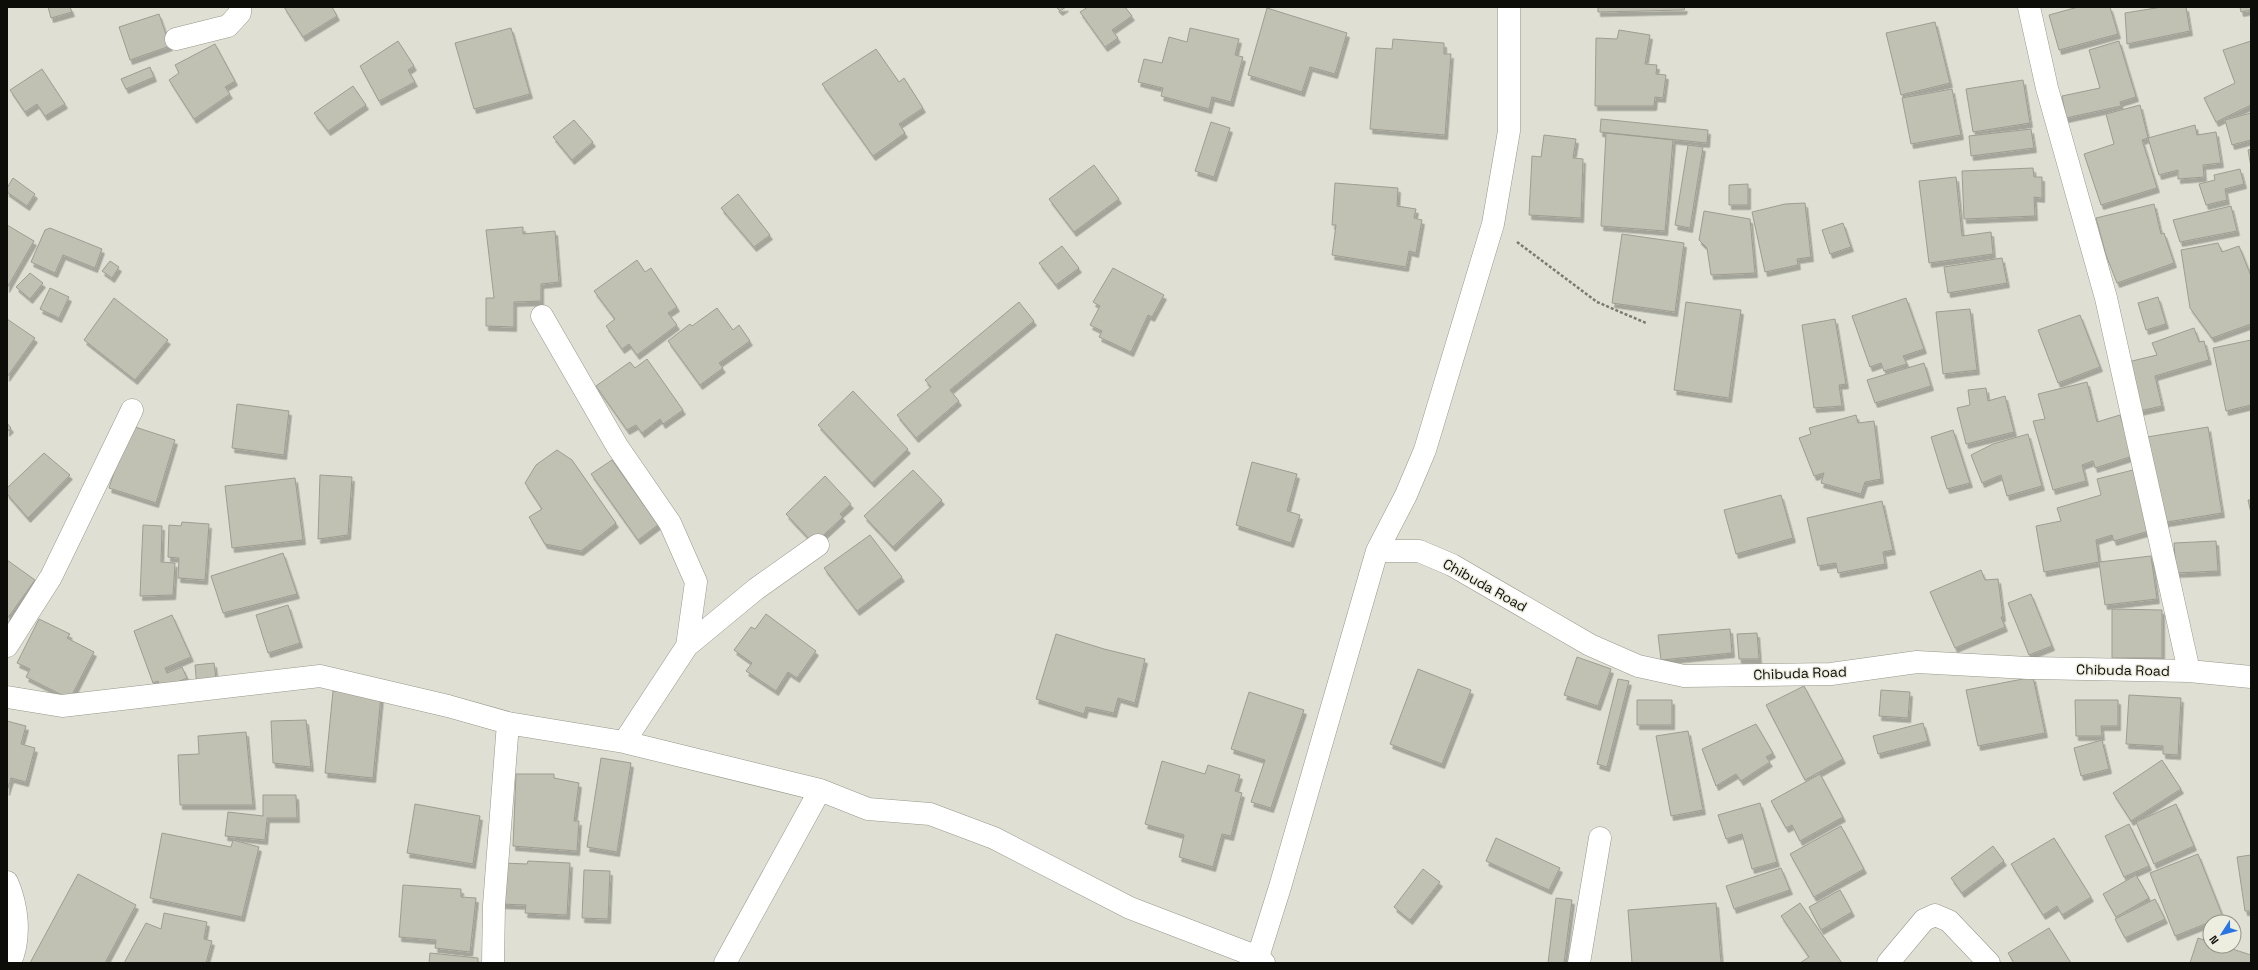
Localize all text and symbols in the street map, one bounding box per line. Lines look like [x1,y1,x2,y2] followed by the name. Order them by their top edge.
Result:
[1440,554,1530,616] street label: Chibuda Road
[2076,660,2170,680] street label: Chibuda Road
[1753,662,1847,684] street label: Chibuda Road
[2202,914,2242,954] north arrow
[2206,933,2222,947] text: N

